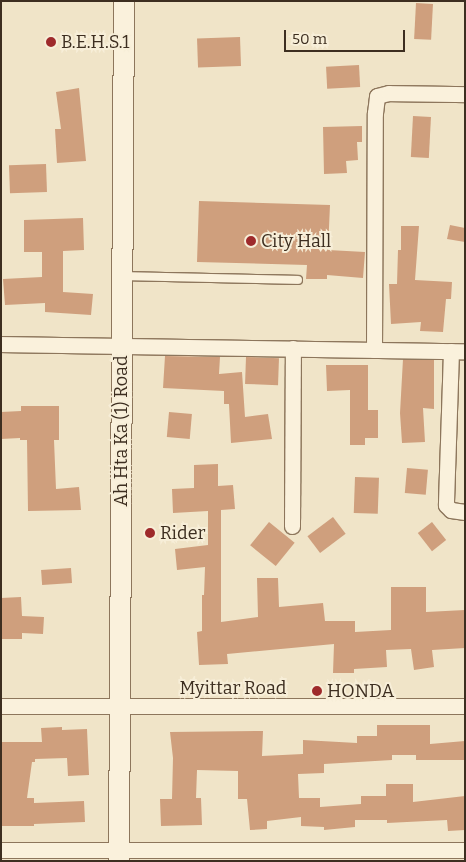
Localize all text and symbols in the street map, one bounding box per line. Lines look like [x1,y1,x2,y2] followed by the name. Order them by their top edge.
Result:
[286,20,407,52] scale bar
[292,30,327,48] text: 50 m
[61,31,129,53] place label: B.E.H.S.1
[45,36,57,48] marker: B.E.H.S.1
[261,230,331,252] place label: City Hall
[245,235,257,247] marker: City Hall
[110,355,132,507] street label: Ah Hta Ka (1) Road
[160,522,205,544] place label: Rider
[144,527,156,539] marker: Rider
[180,677,286,699] street label: Myittar Road
[327,680,394,702] place label: HONDA
[311,685,323,697] marker: HONDA

